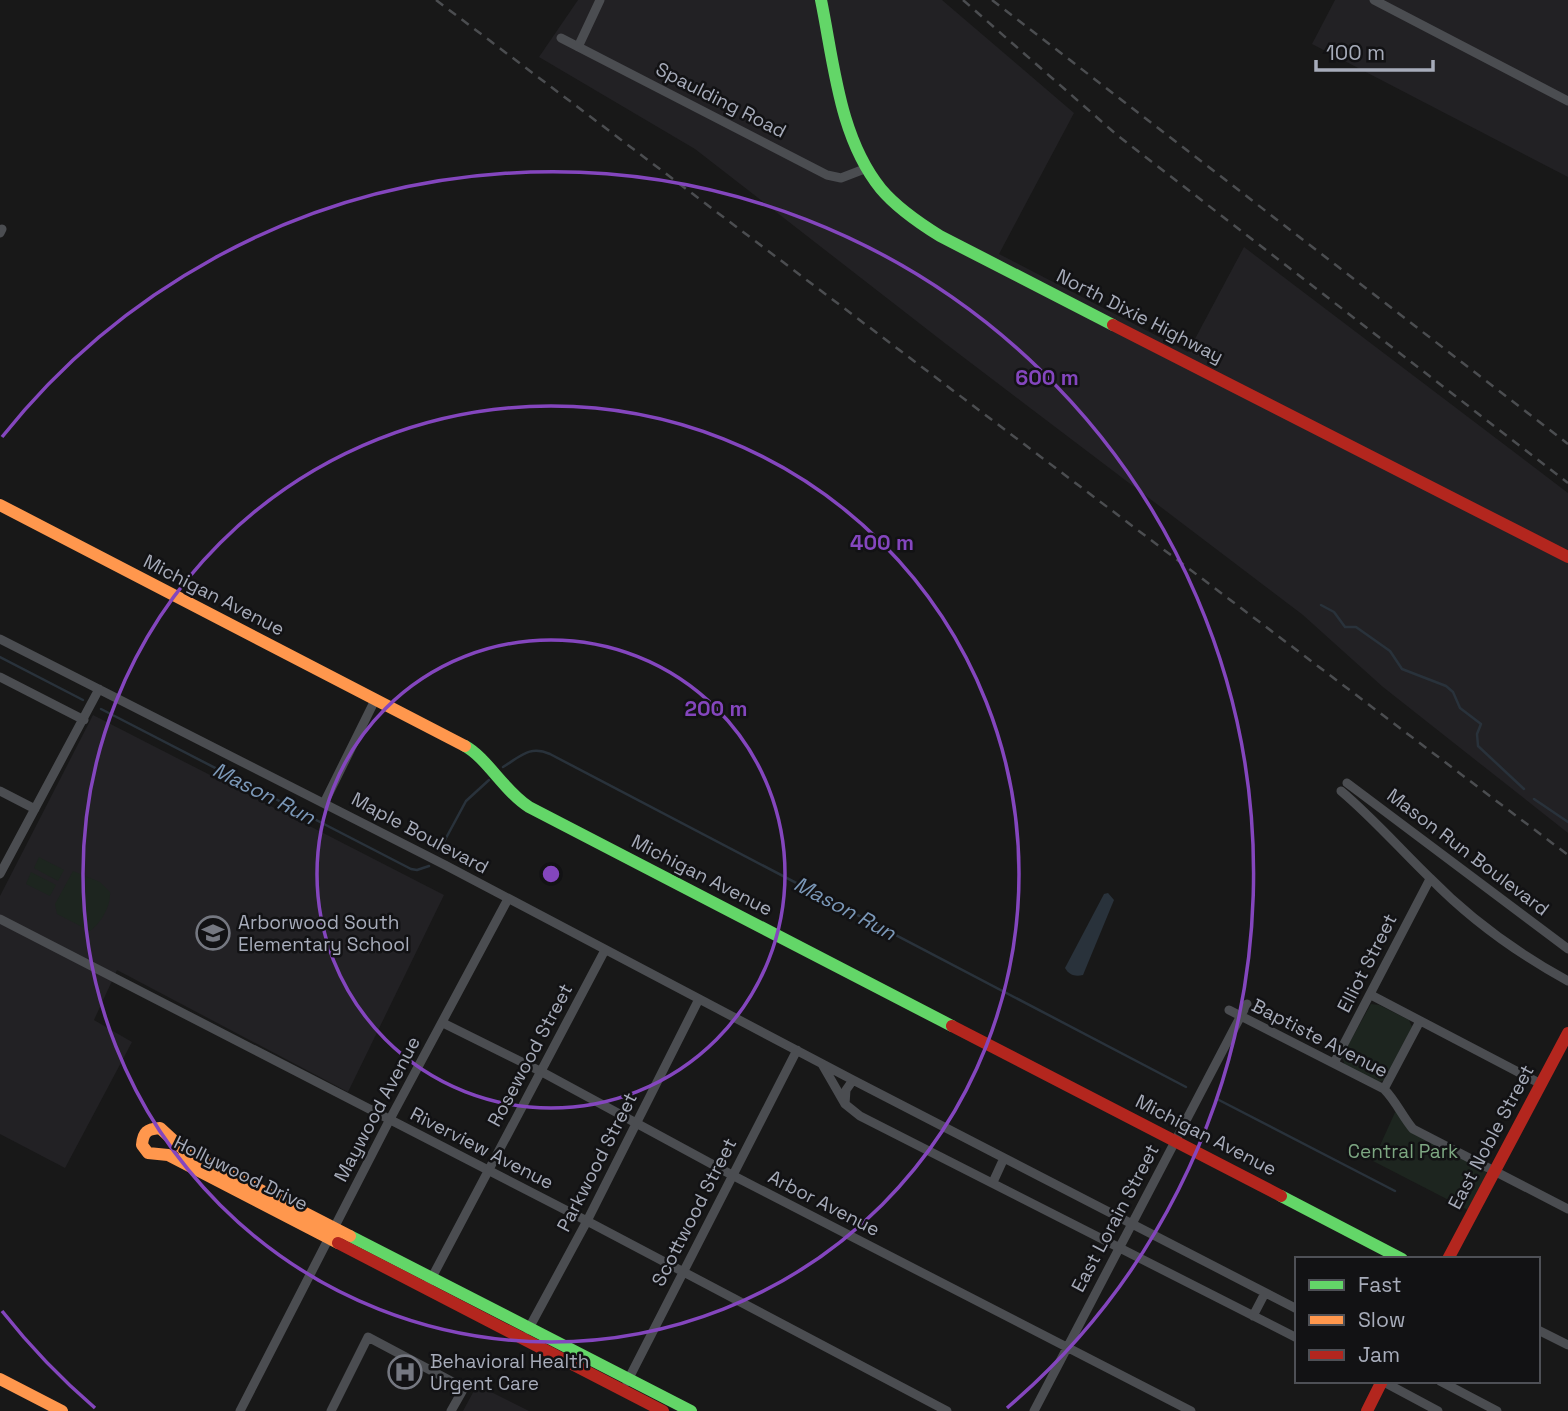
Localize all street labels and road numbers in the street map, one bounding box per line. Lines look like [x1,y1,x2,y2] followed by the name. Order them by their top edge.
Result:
[652,56,790,144] street label: Spaulding Road
[1052,263,1228,369] street label: North Dixie Highway
[139,549,289,641] street label: Michigan Avenue
[1382,783,1554,921] street label: Mason Run Boulevard
[347,786,493,880] street label: Maple Boulevard
[627,829,777,921] street label: Michigan Avenue
[1331,909,1403,1017] street label: Elliot Street
[482,979,578,1131] street label: Rosewood Street
[1248,993,1392,1083] street label: Baptiste Avenue
[328,1032,426,1186] street label: Maywood Avenue
[1442,1060,1540,1214] street label: East Noble Street
[551,1088,643,1236] street label: Parkwood Street
[1131,1089,1281,1181] street label: Michigan Avenue
[406,1101,558,1195] street label: Riverview Avenue
[170,1130,312,1216] street label: Hollywood Drive
[646,1134,742,1290] street label: Scottwood Street
[1065,1140,1165,1296] street label: East Lorain Street
[764,1164,884,1242] street label: Arbor Avenue

